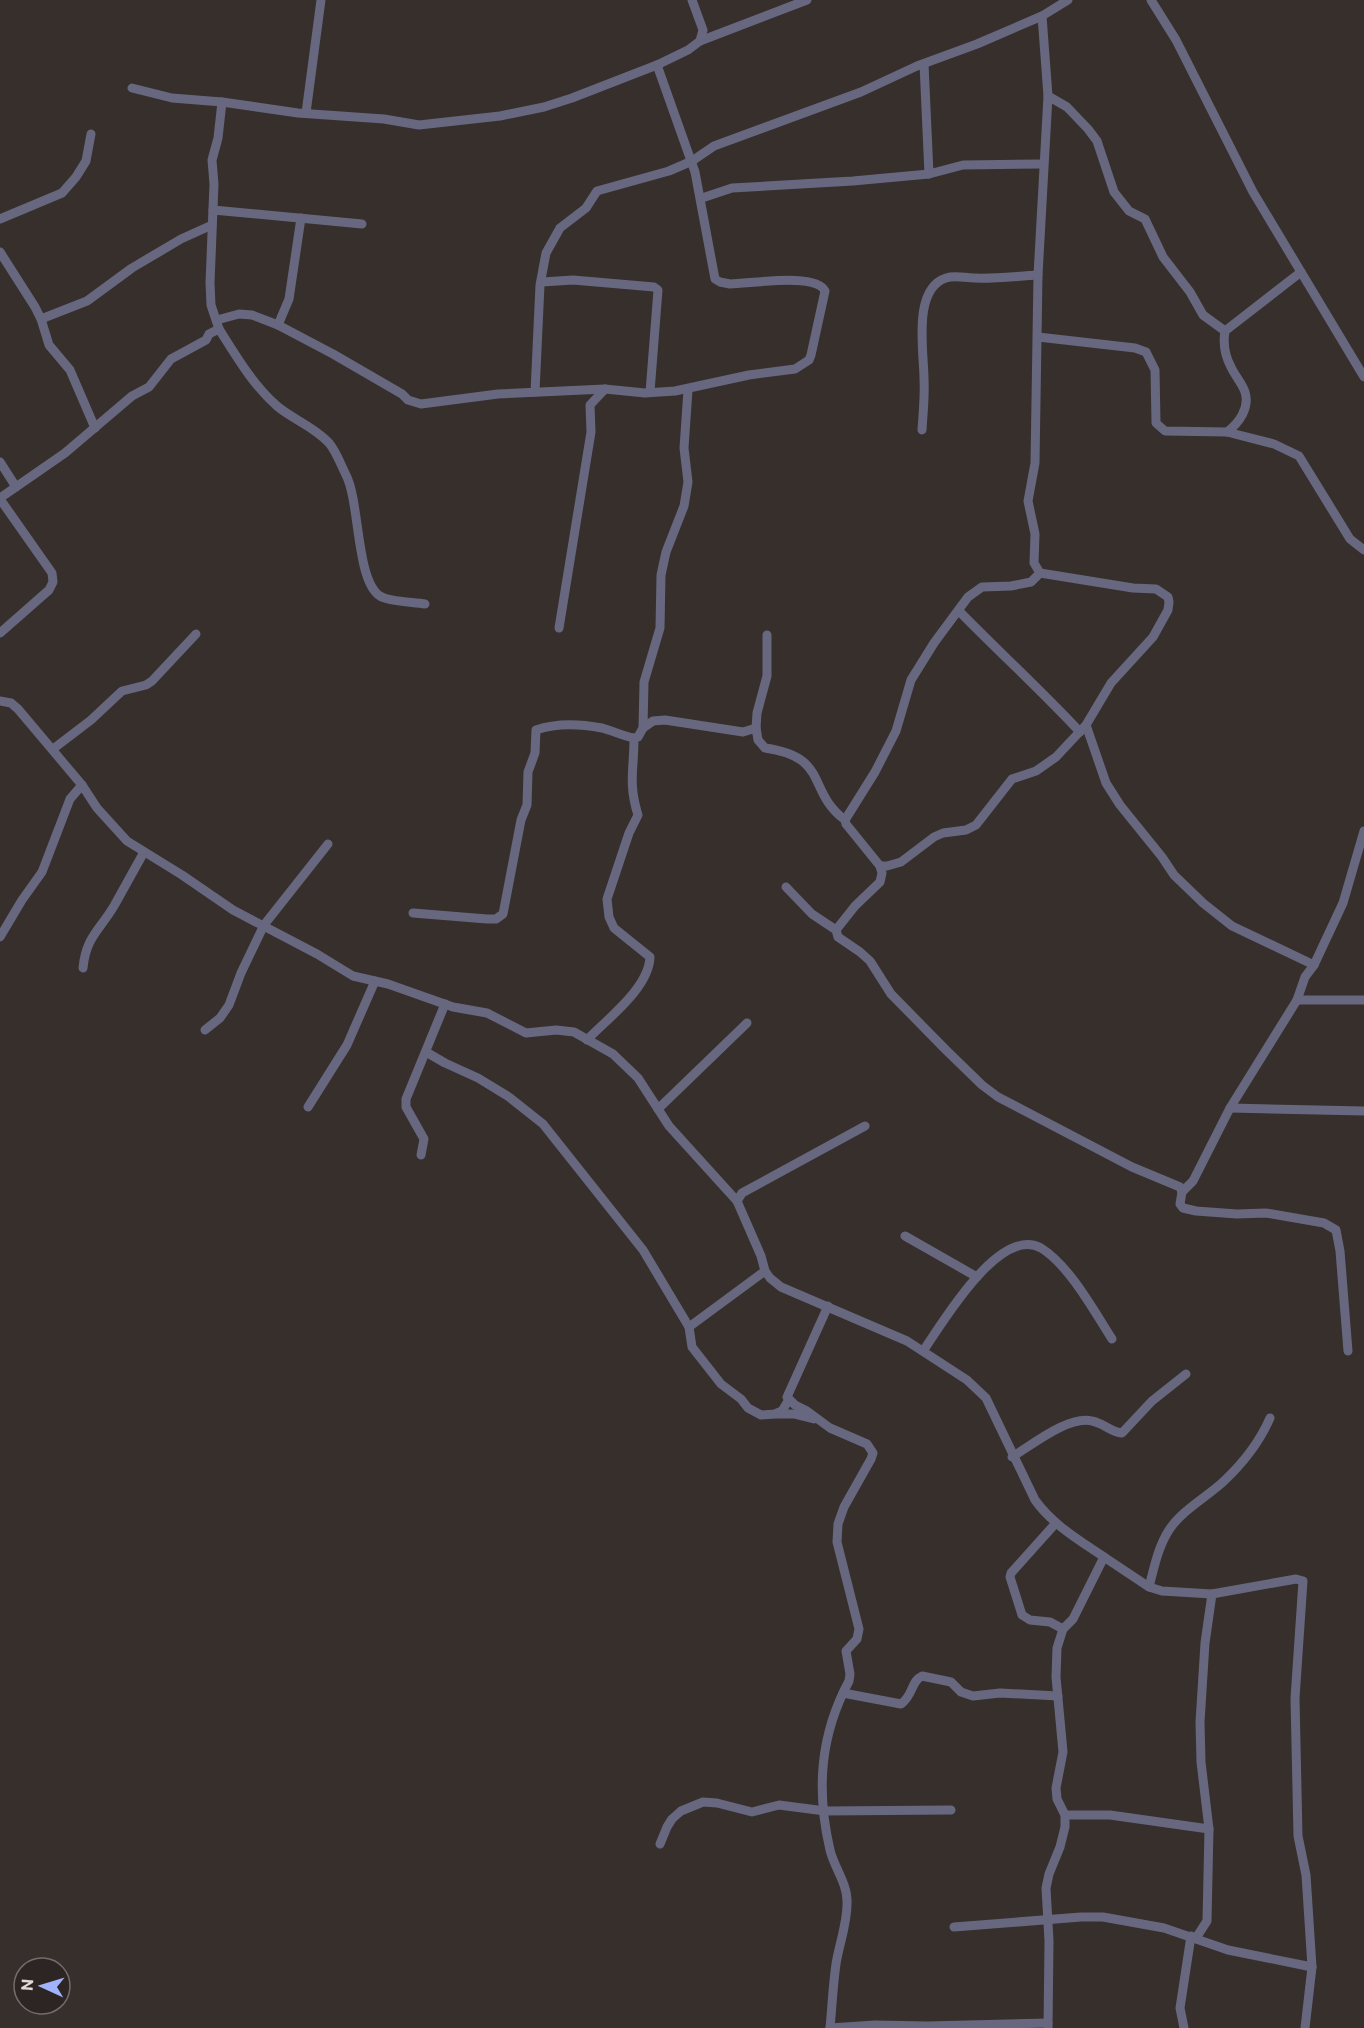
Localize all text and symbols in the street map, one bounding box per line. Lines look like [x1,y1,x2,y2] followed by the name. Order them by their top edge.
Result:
[12,1956,72,2016] north arrow
[17,1978,36,1992] text: N

